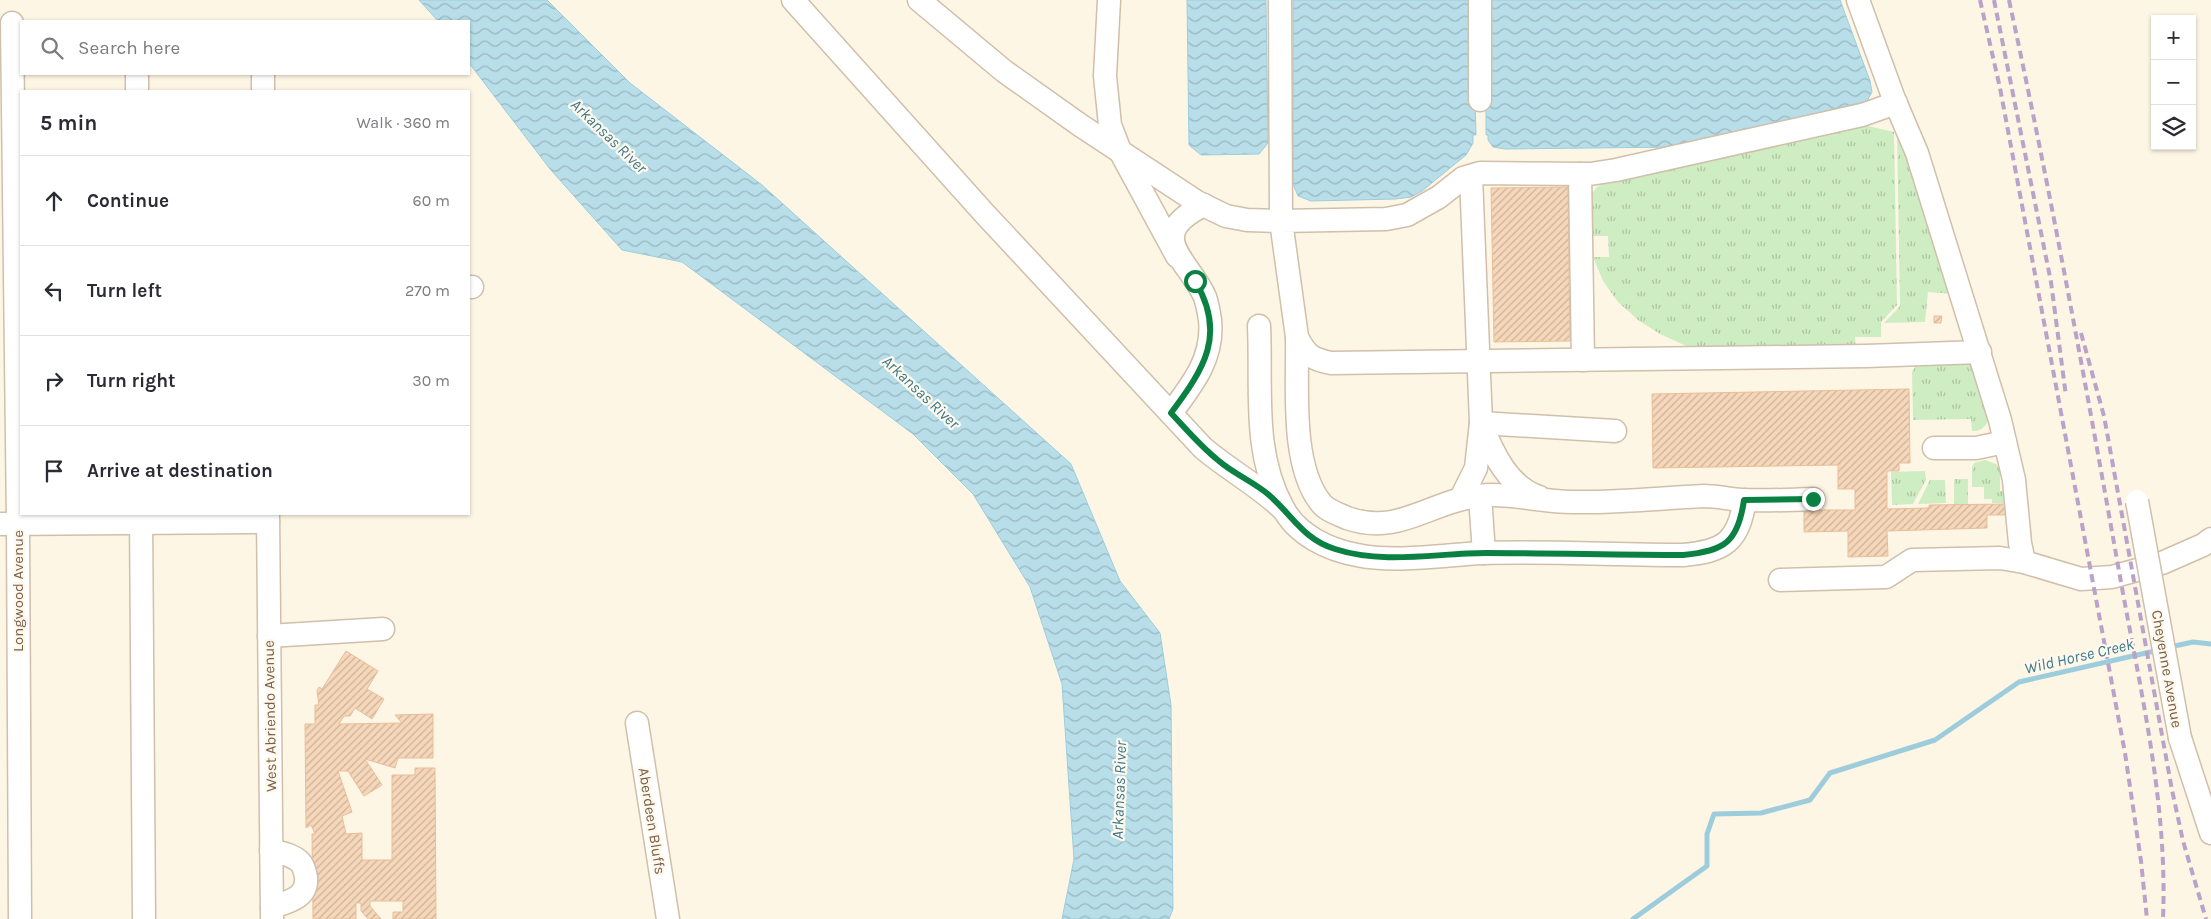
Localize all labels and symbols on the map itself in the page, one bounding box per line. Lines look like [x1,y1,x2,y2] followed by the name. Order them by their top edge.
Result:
[567,95,651,177] water label: Arkansas River
[1184,270,1207,293] route start
[878,351,964,433] water label: Arkansas River
[1802,488,1825,511] route end
[9,530,27,652] street label: Longwood Avenue
[2148,609,2186,729] street label: Cheyenne Avenue
[2022,634,2136,678] water label: Wild Horse Creek
[260,640,280,792] street label: West Abriendo Avenue
[1108,740,1130,840] water label: Arkansas River
[635,766,669,876] street label: Aberdeen Bluffs

